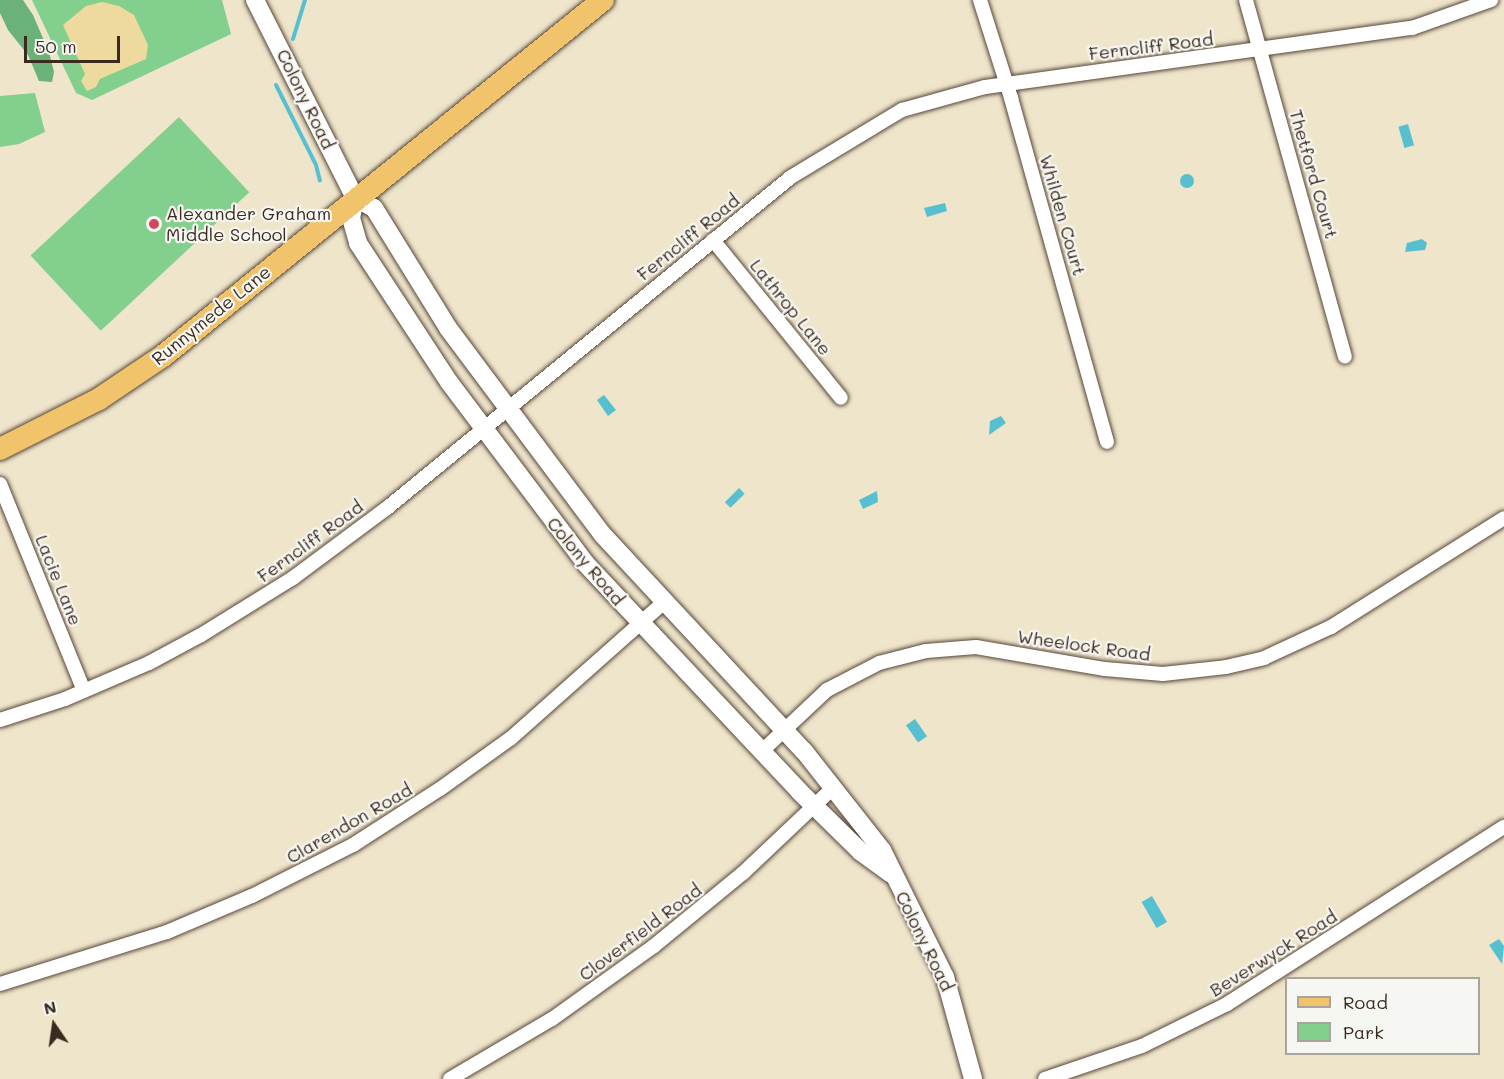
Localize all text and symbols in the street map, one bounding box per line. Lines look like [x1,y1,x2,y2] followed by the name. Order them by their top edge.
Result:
[27,24,123,62] scale bar
[1087,28,1215,64] street label: Ferncliff Road
[35,34,77,58] text: 50 m
[272,45,340,153] street label: Colony Road
[1285,107,1343,241] street label: Thetford Court
[1035,152,1091,278] street label: Whilden Court
[632,189,744,285] street label: Ferncliff Road
[166,203,331,246] place label: Alexander Graham Middle School
[147,217,161,231] marker: Alexander Graham Middle School
[746,255,836,359] street label: Lathrop Lane
[147,261,275,369] street label: Runnymede Lane
[253,495,367,587] street label: Ferncliff Road
[543,512,629,610] street label: Colony Road
[31,532,87,628] street label: Lacie Lane
[1016,625,1152,665] street label: Wheelock Road
[282,778,416,868] street label: Clarendon Road
[574,879,706,985] street label: Cloverfield Road
[891,887,959,995] street label: Colony Road
[1205,905,1341,1001] street label: Beverwyck Road
[1285,977,1480,1055] legend
[1343,990,1388,1014] text: Road
[24,995,84,1055] north arrow
[42,995,58,1019] text: N
[1343,1020,1384,1044] text: Park

